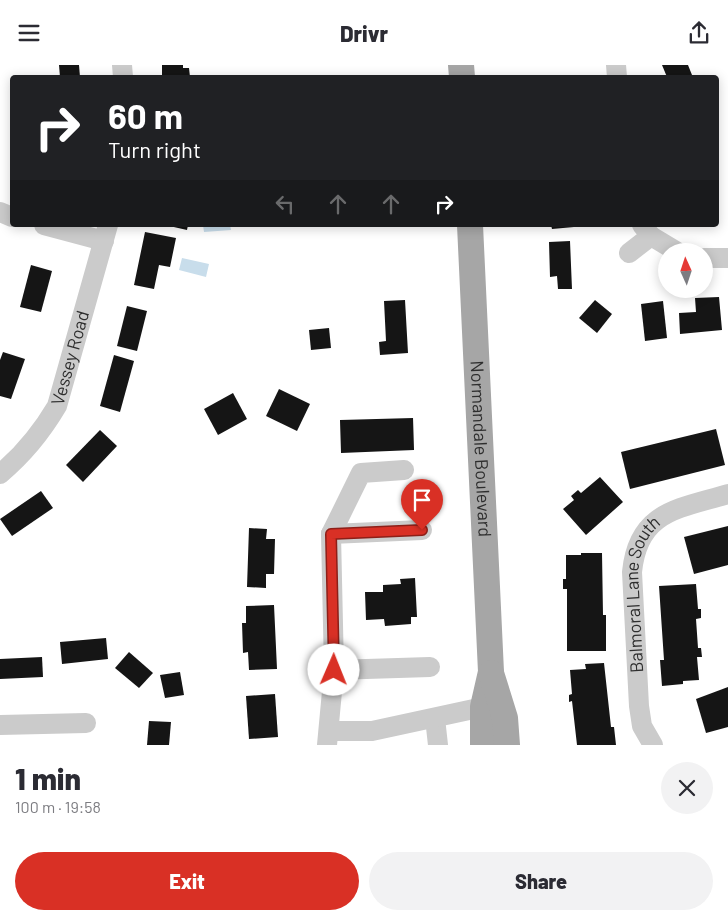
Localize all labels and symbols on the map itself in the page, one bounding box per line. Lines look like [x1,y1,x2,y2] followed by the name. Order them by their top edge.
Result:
[658,243,712,297] north arrow
[46,308,93,408] street label: Vessey Road
[466,360,497,538] street label: Normandale Boulevard
[401,479,443,530] pin
[620,510,664,673] street label: Balmoral Lane South
[307,643,359,695] position arrow

